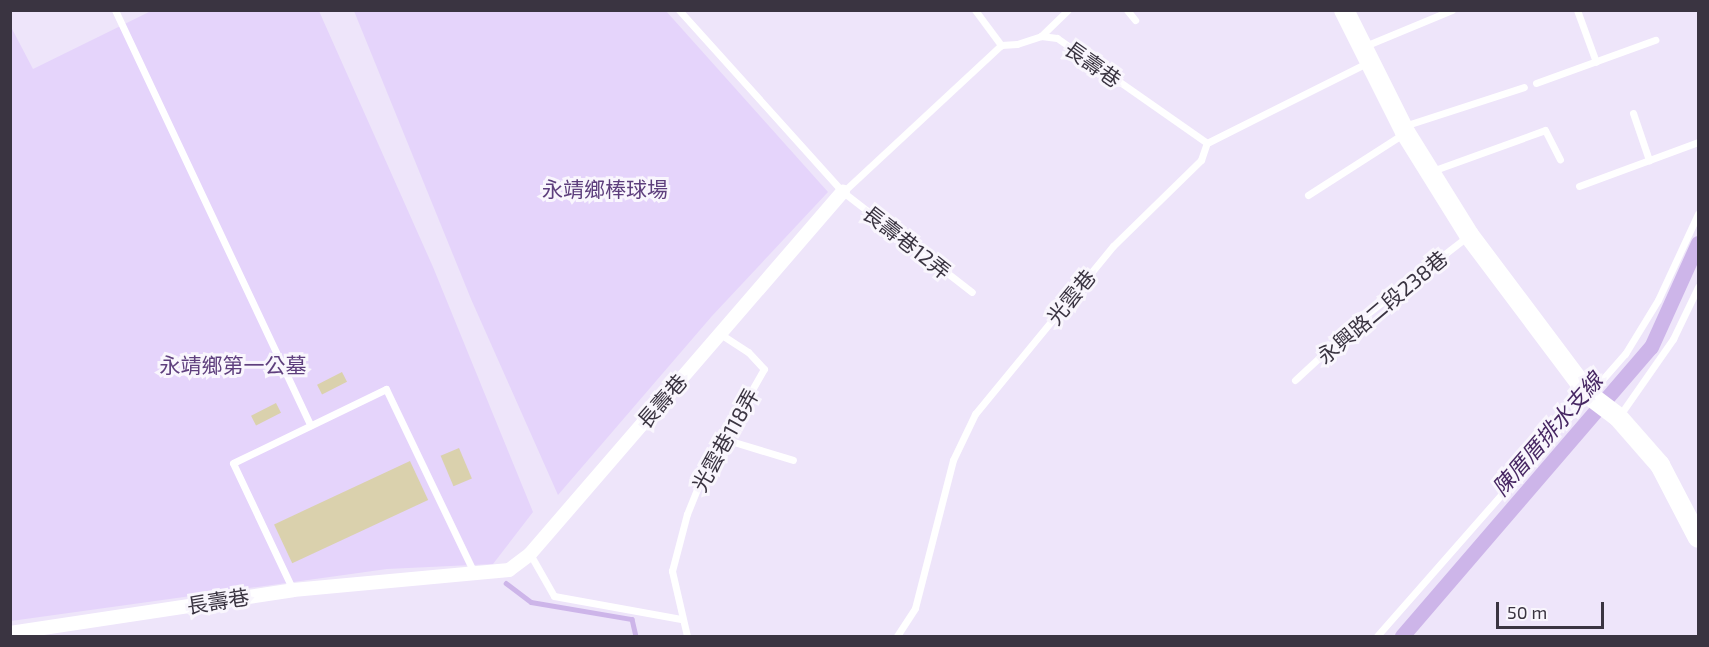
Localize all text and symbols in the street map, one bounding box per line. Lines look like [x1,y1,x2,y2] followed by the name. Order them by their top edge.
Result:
[1060,36,1126,92] street label: 長壽巷
[542,176,668,202] park label: 永靖鄉棒球場
[858,200,956,284] street label: 長壽巷12弄
[1312,245,1452,369] street label: 永興路二段238巷
[1041,265,1101,329] street label: 光雲巷
[160,352,306,378] park label: 永靖鄉第一公墓
[1487,367,1607,501] water label: 陳厝厝排水支線
[632,369,692,433] street label: 長壽巷
[686,384,764,496] street label: 光雲巷118弄
[185,584,251,618] street label: 長壽巷
[1499,590,1607,628] scale bar
[1507,601,1547,623] text: 50 m

